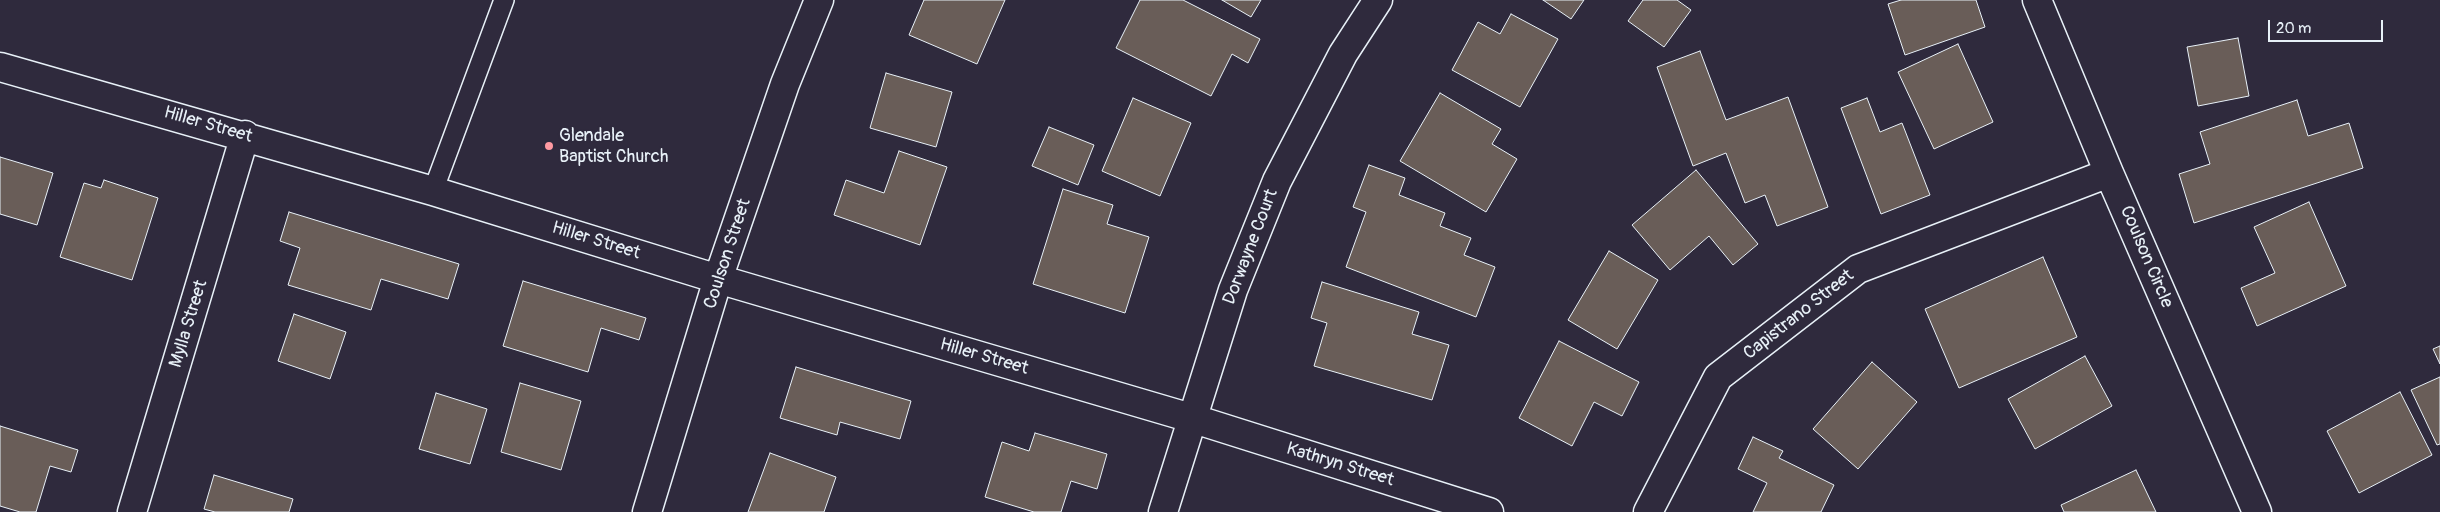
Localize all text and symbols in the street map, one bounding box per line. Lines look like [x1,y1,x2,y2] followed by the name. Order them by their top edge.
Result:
[2270,10,2385,42] scale bar
[2276,19,2311,38] text: 20 m
[161,102,255,148] street label: Hiller Street
[559,125,668,168] place label: Glendale Baptist Church
[543,140,555,152] marker: Glendale Baptist Church
[1219,186,1283,308] street label: Dorwayne Court
[700,196,756,312] street label: Coulson Street
[2115,203,2177,311] street label: Coulson Circle
[549,217,643,265] street label: Hiller Street
[1740,265,1858,365] street label: Capistrano Street
[165,278,213,370] street label: Mylla Street
[937,334,1031,380] street label: Hiller Street
[1284,438,1396,492] street label: Kathryn Street

